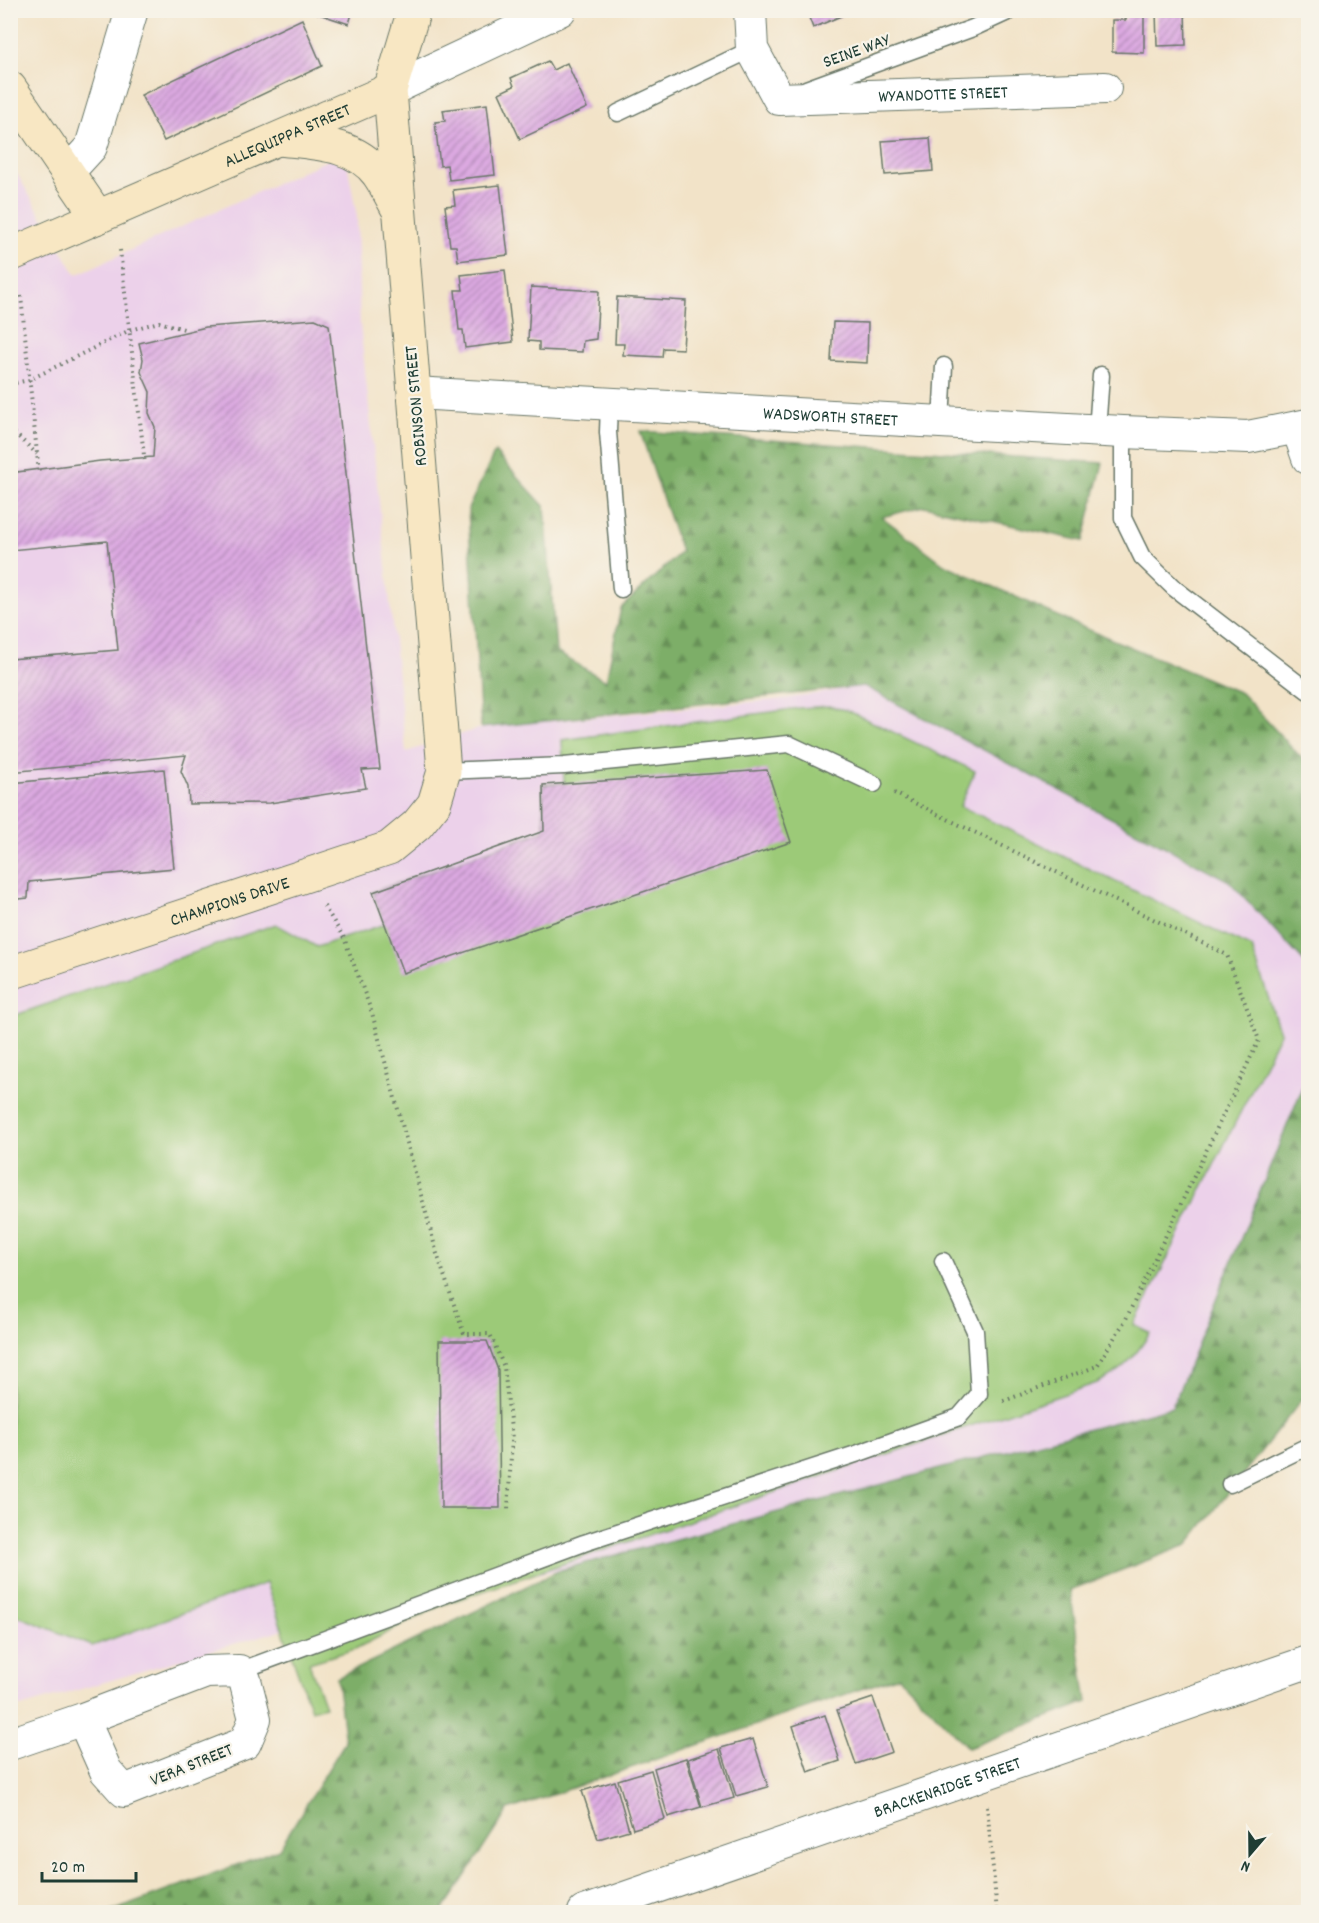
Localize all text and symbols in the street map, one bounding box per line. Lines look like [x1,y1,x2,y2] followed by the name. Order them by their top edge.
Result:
[820,28,895,76] street label: SEINE WAY
[878,81,1008,111] street label: WYANDOTTE STREET
[221,99,355,175] street label: ALLEQUIPPA STREET
[400,345,435,467] street label: ROBINSON STREET
[762,402,898,435] street label: WADSWORTH STREET
[167,872,293,934] street label: CHAMPIONS DRIVE
[147,1738,237,1794] street label: VERA STREET
[871,1752,1025,1826] street label: BRACKENRIDGE STREET
[1220,1824,1280,1884] north arrow
[42,1845,136,1883] scale bar
[1238,1854,1253,1878] text: N
[51,1856,85,1881] text: 20 m

